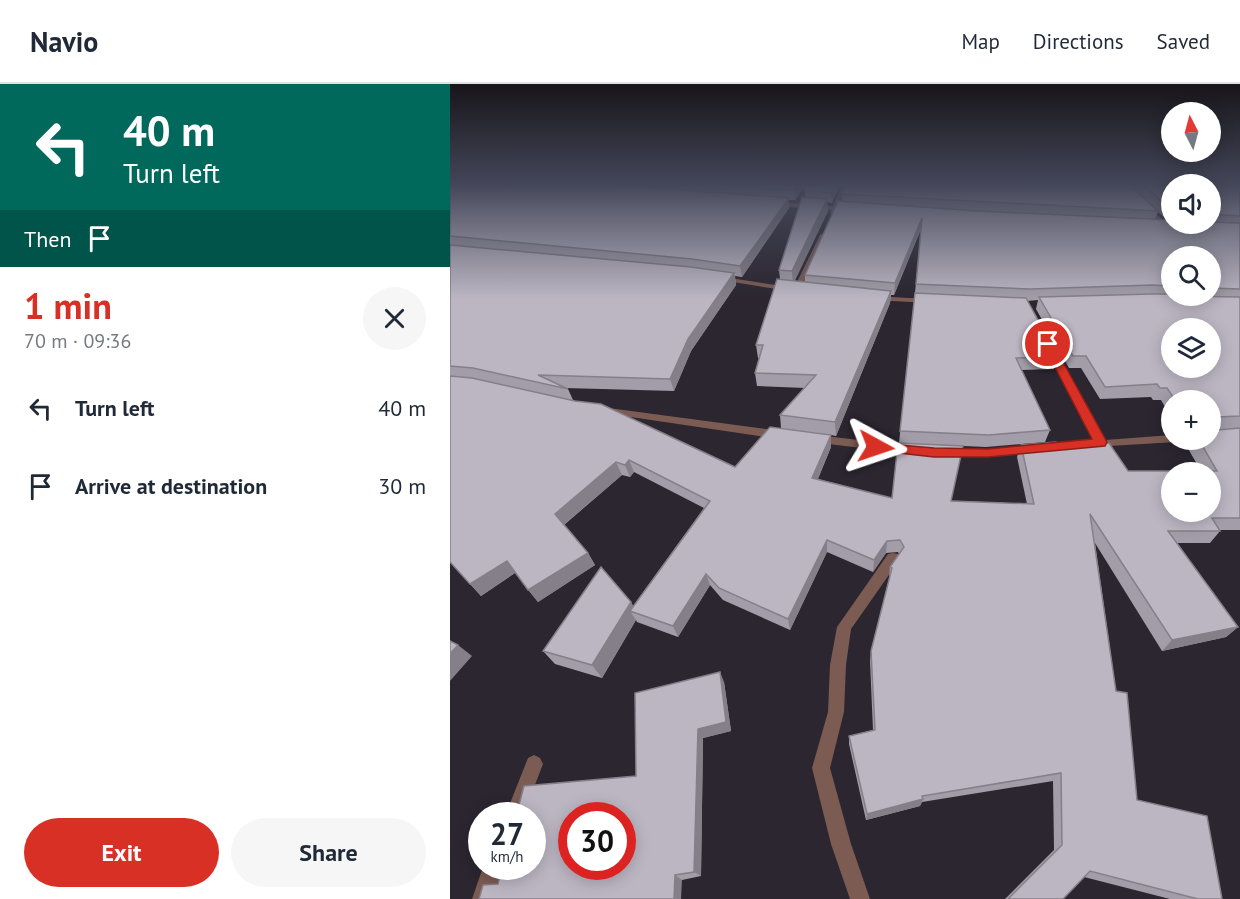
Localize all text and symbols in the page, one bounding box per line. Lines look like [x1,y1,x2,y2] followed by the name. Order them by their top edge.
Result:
[30,23,98,60] text: Navio
[961,28,1000,55] text: Map
[1033,28,1124,55] text: Directions
[1157,28,1210,55] text: Saved
[1161,102,1221,162] north arrow
[1161,102,1221,522] map controls
[123,103,215,158] text: 40 m
[24,108,102,186] icon: left
[123,156,220,190] text: Turn left
[1161,174,1221,234] button: sound
[83,222,116,255] icon: arrive
[24,225,71,253] text: Then
[1161,246,1221,306] button: search
[24,282,112,329] text: 1 min
[363,287,426,350] button: close
[1022,318,1073,369] pin
[1161,318,1221,378] button: layers
[1031,327,1064,360] icon: arrive
[24,328,131,354] text: 70 m · 09:36
[1161,390,1221,450] button: +
[24,392,57,425] icon: left
[75,394,155,422] text: Turn left
[378,394,426,422] text: 40 m
[844,415,908,479] position arrow
[1161,462,1221,522] button: −
[24,470,57,503] icon: arrive
[75,472,267,500] text: Arrive at destination
[378,472,426,500] text: 30 m
[558,802,636,880] speed limit sign: 30
[490,814,524,853] text: 27
[24,818,219,887] button: Exit
[231,818,426,887] button: Share
[491,847,523,866] text: km/h

